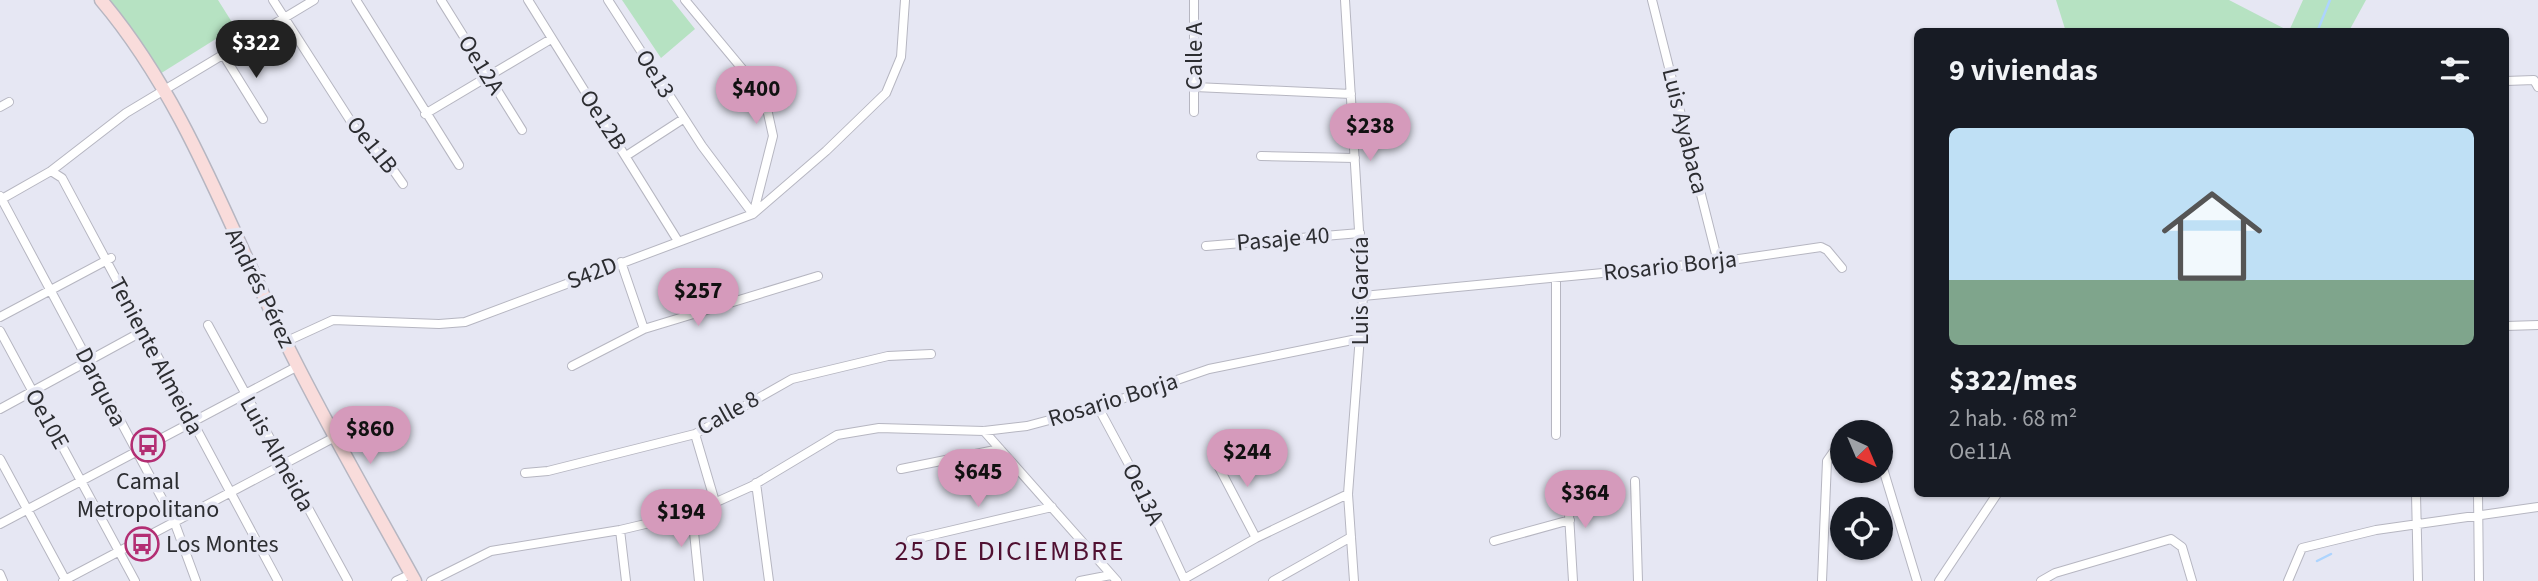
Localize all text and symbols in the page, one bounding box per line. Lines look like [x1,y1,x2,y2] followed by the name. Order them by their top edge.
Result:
[215,20,297,80] pin: $322
[1177,22,1212,90] street label: Calle A
[232,26,280,59] text: $322
[449,28,513,102] street label: Oe12A
[626,43,684,105] street label: Oe13
[1949,49,2098,92] text: 9 viviendas
[2436,51,2474,89] icon: filters
[1652,64,1718,198] street label: Luis Ayabaca
[715,66,797,126] pin: $400
[732,72,780,105] text: $400
[570,83,636,157] street label: Oe12B
[1329,104,1411,163] pin: $238
[338,108,406,182] street label: Oe11B
[1346,109,1394,142] text: $238
[2149,173,2275,299] icon: home
[1235,218,1331,260] street label: Pasaje 40
[216,222,304,354] street label: Andrés Pérez
[1343,236,1378,346] street label: Luis García
[1602,242,1738,290] street label: Rosario Borja
[562,247,622,299] street label: S42D
[657,268,739,328] pin: $257
[100,271,212,441] street label: Teniente Almeida
[674,274,722,307] text: $257
[66,341,136,433] street label: Darquea
[1949,359,2077,402] text: $322/mes
[1044,364,1182,436] street label: Rosario Borja
[16,382,78,456] street label: Oe10E
[690,382,766,444] street label: Calle 8
[231,390,323,518] street label: Luis Almeida
[1949,402,2077,435] text: 2 hab. · 68 m²
[329,406,411,466] pin: $860
[346,412,394,445] text: $860
[1830,420,1894,483] north arrow
[1830,420,1893,560] map controls
[129,426,167,464] bus stop icon: Camal Metropolitano
[1206,430,1288,489] pin: $244
[1223,435,1271,468] text: $244
[1949,435,2011,468] text: Oe11A
[937,449,1019,509] pin: $645
[954,455,1002,488] text: $645
[1113,457,1173,531] street label: Oe13A
[77,464,219,527] place label: Camal Metropolitano
[1544,470,1626,530] pin: $364
[1561,476,1609,509] text: $364
[640,490,722,549] pin: $194
[657,495,705,528] text: $194
[1830,497,1893,560] button: locate
[123,525,161,563] bus stop icon: Los Montes
[166,527,279,562] place label: Los Montes
[894,531,1126,571] district label: 25 DE DICIEMBRE

